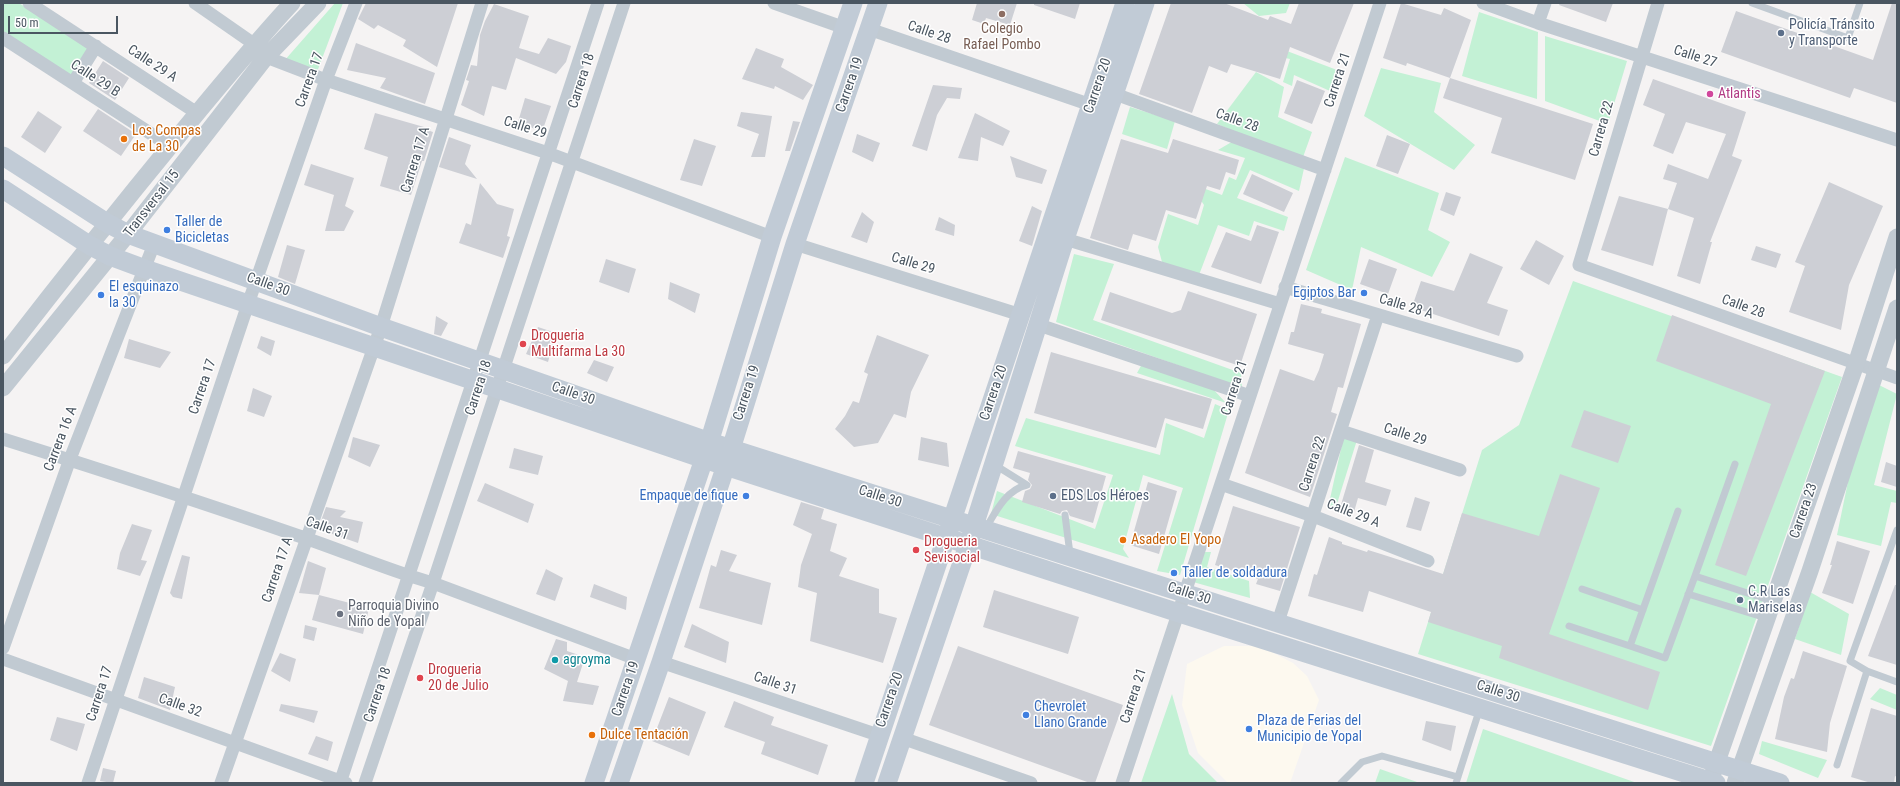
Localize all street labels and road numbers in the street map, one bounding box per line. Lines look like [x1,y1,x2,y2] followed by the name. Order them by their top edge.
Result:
[905,18,953,48] street label: Calle 28
[124,42,180,86] street label: Calle 29 A
[1671,42,1719,72] street label: Calle 27
[292,50,328,110] street label: Carrera 17
[1321,50,1355,110] street label: Carrera 21
[565,51,599,111] street label: Carrera 18
[833,55,867,115] street label: Carrera 19
[1081,56,1115,116] street label: Carrera 20
[67,57,123,101] street label: Calle 29 B
[1586,99,1618,159] street label: Carrera 22
[1213,105,1261,137] street label: Calle 28
[501,113,549,143] street label: Calle 29
[398,125,434,195] street label: Carrera 17 A
[121,167,183,241] street label: Transversal 15
[889,249,937,279] street label: Calle 29
[244,269,292,301] street label: Calle 30
[1377,291,1435,323] street label: Calle 28 A
[1719,291,1767,323] street label: Calle 28
[186,357,220,417] street label: Carrera 17
[462,358,496,418] street label: Carrera 18
[1218,358,1252,418] street label: Carrera 21
[730,363,764,423] street label: Carrera 19
[977,363,1011,423] street label: Carrera 20
[549,379,597,409] street label: Calle 30
[41,404,81,474] street label: Carrera 16 A
[1381,420,1429,450] street label: Calle 29
[1296,434,1330,494] street label: Carrera 22
[1787,481,1821,541] street label: Carrera 23
[856,482,904,512] street label: Calle 30
[1324,496,1382,532] street label: Calle 29 A
[303,513,351,545] street label: Calle 31
[259,535,297,605] street label: Carrera 17 A
[1165,579,1213,609] street label: Calle 30
[609,659,643,719] street label: Carrera 19
[83,664,117,724] street label: Carrera 17
[361,665,395,725] street label: Carrera 18
[1117,666,1151,726] street label: Carrera 21
[751,669,799,699] street label: Calle 31
[873,670,907,730] street label: Carrera 20
[1474,677,1522,707] street label: Calle 30
[156,690,204,722] street label: Calle 32

